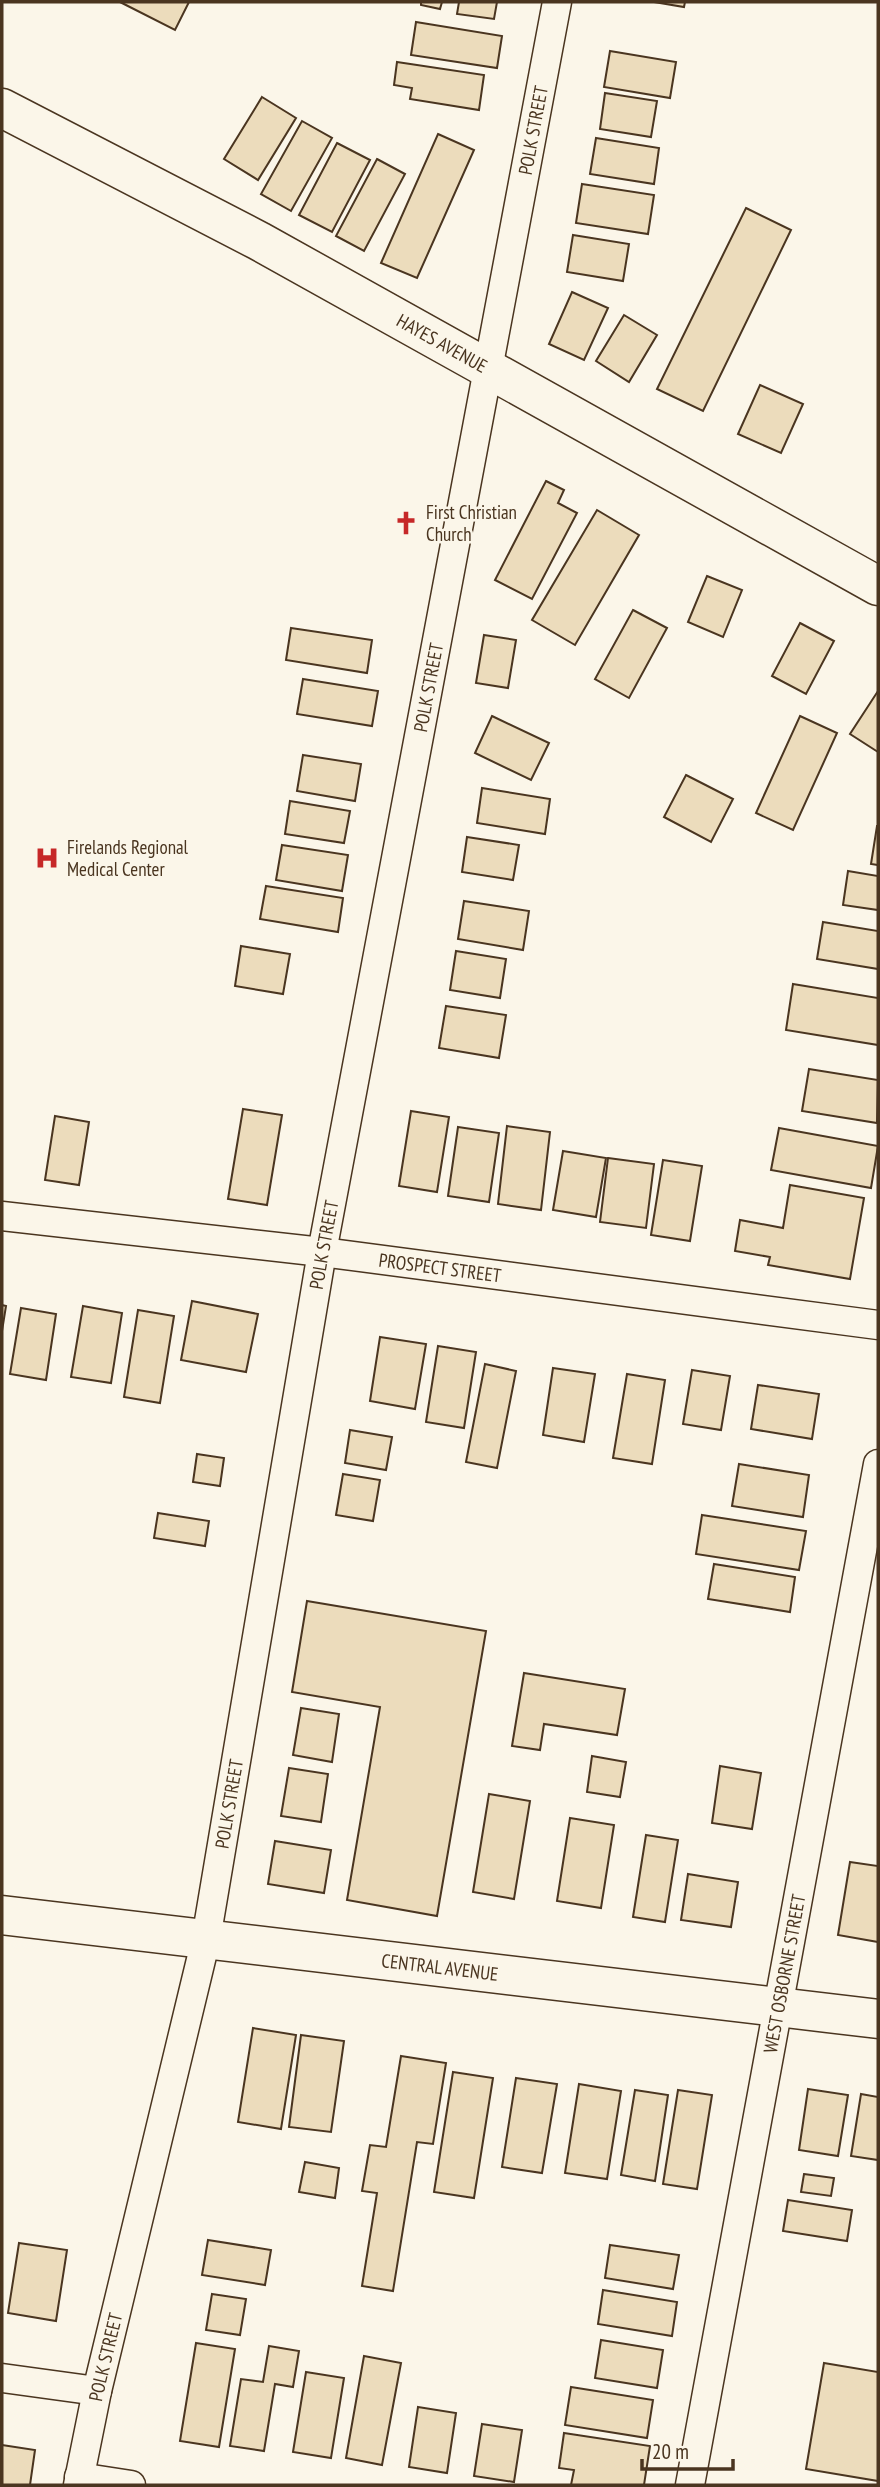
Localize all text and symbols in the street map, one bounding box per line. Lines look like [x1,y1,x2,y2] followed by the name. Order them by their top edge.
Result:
[513,83,553,177] street label: POLK STREET
[393,308,492,378] street label: HAYES AVENUE
[426,500,517,546] place label: First Christian Church
[392,509,420,537] church icon: First Christian Church
[408,640,448,734] street label: POLK STREET
[67,835,189,881] place label: Firelands Regional Medical Center
[33,844,61,872] hospital icon: Firelands Regional Medical Center
[304,1198,344,1291] street label: POLK STREET
[377,1248,503,1287] street label: PROSPECT STREET
[209,1757,248,1850] street label: POLK STREET
[758,1892,811,2055] street label: WEST OSBORNE STREET
[380,1948,500,1986] street label: CENTRAL AVENUE
[83,2310,128,2403] street label: POLK STREET
[642,2428,733,2472] scale bar
[652,2438,689,2465] text: 20 m

